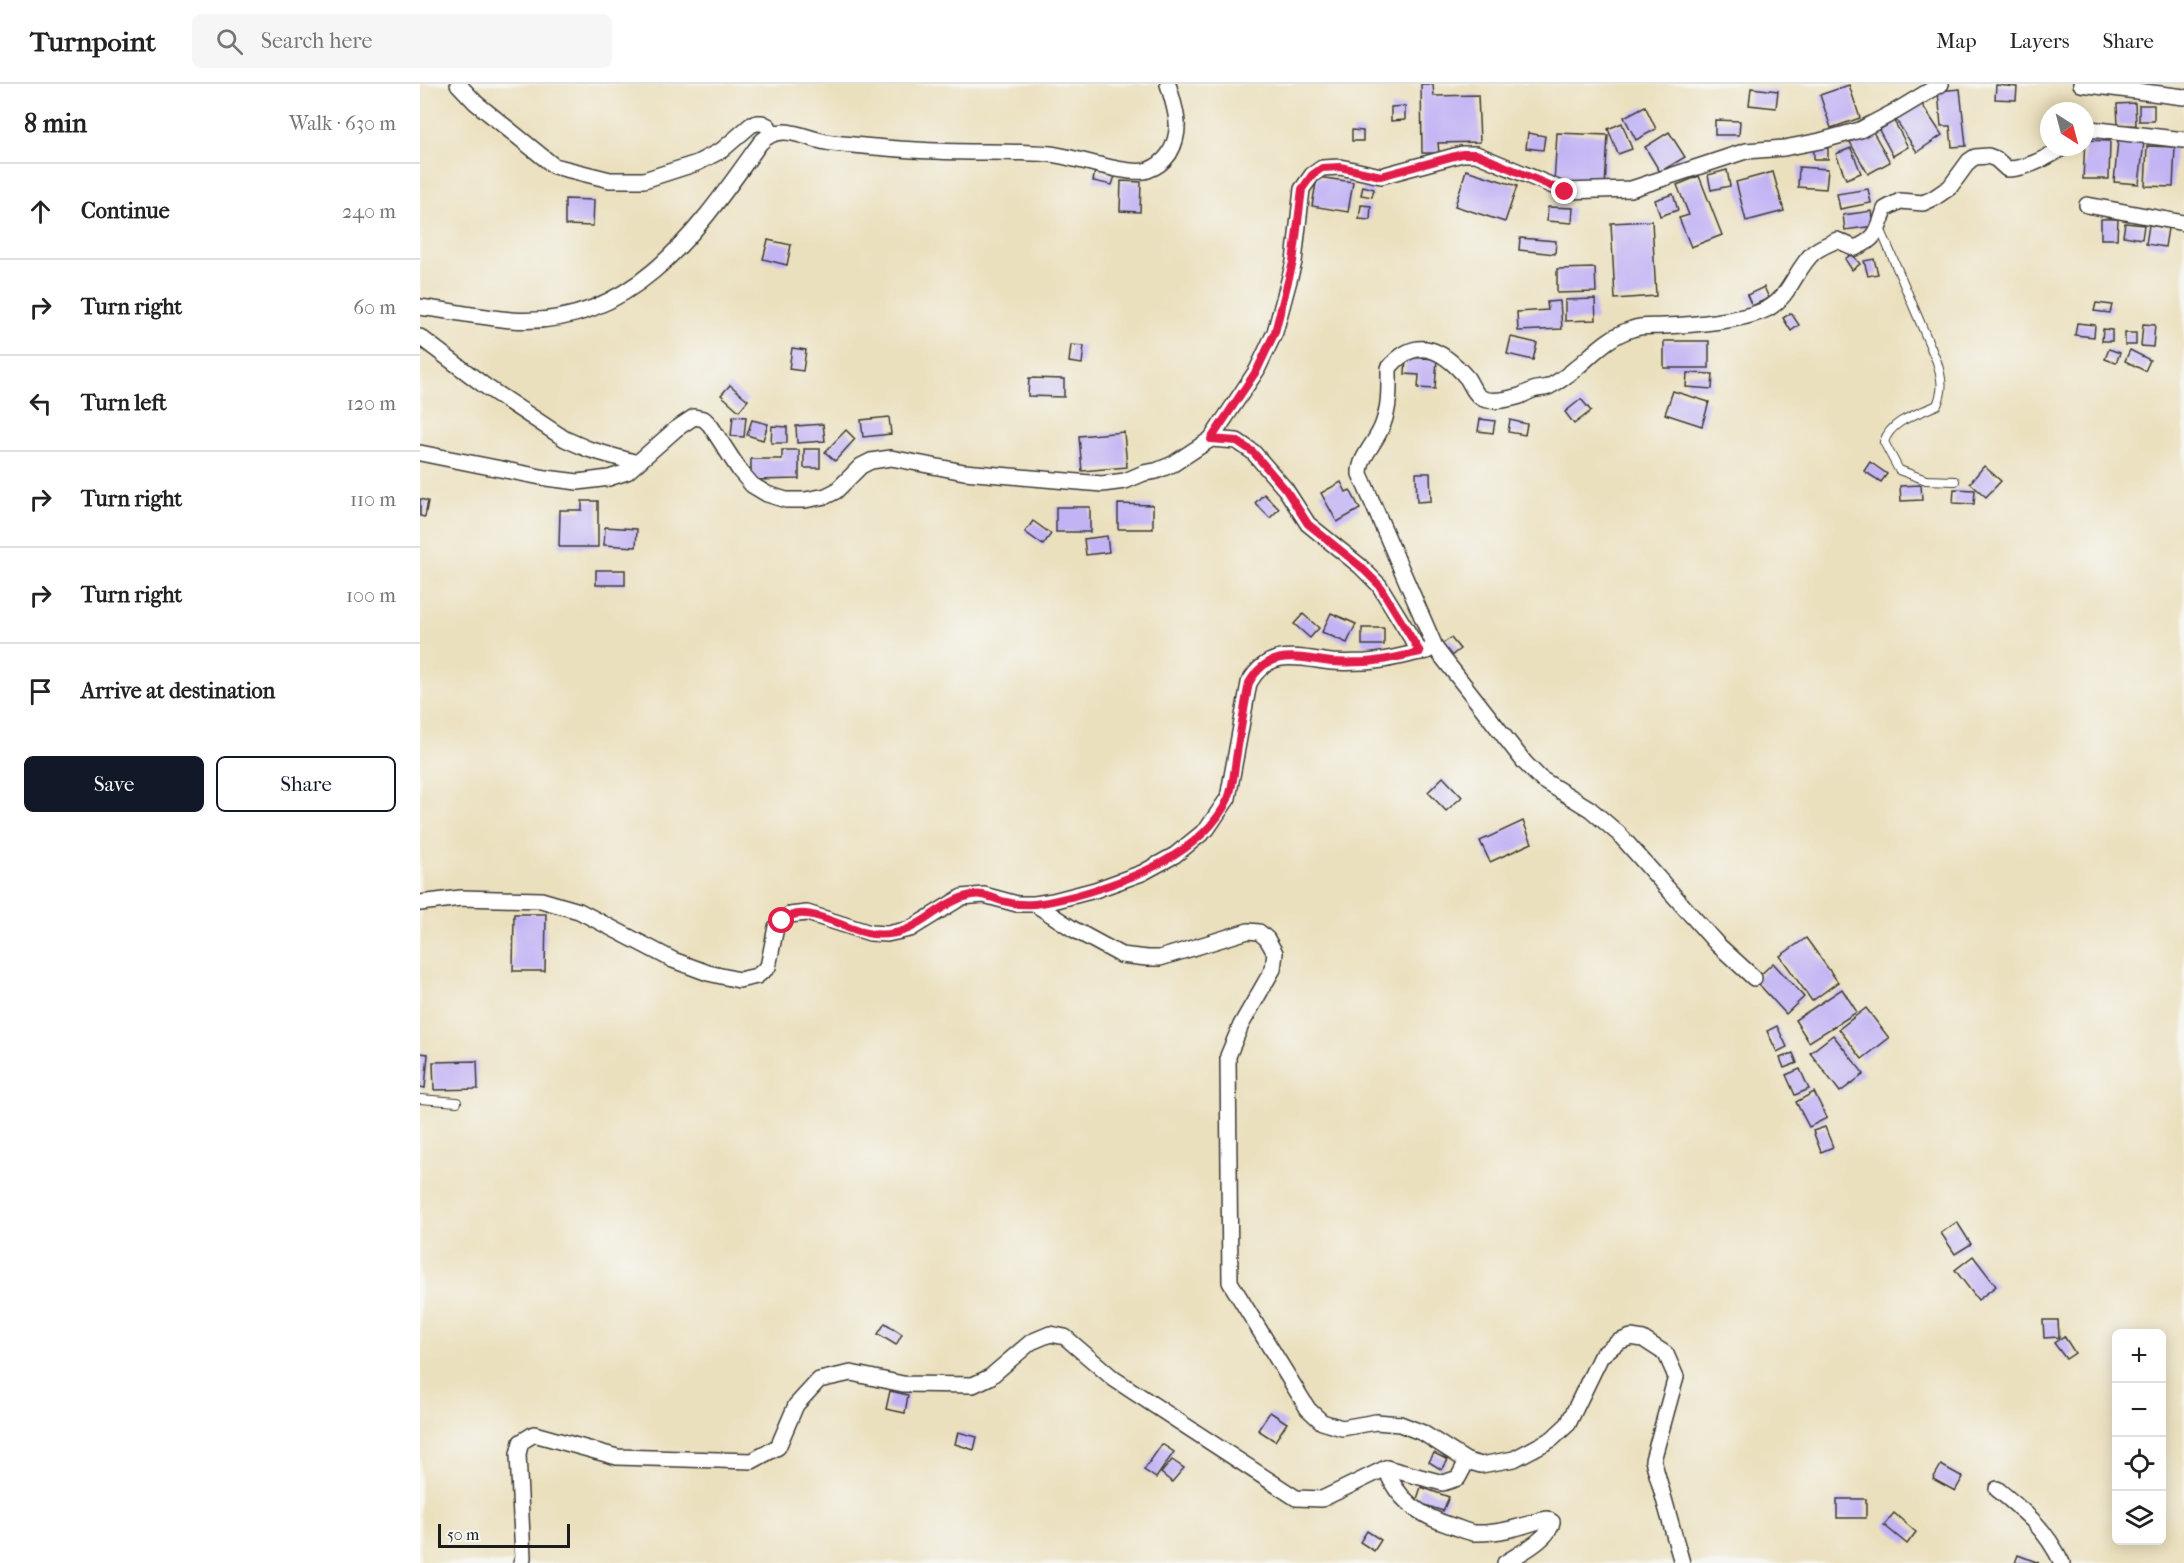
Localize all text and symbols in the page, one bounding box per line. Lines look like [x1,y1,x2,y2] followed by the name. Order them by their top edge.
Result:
[192,14,612,68] search box
[30,25,156,58] text: Turnpoint
[213,25,246,58] icon: search
[261,28,372,54] text: Search here
[1936,29,1977,53] text: Map
[2010,29,2069,53] text: Layers
[2102,29,2154,53] text: Share
[2040,102,2094,156] north arrow
[24,108,87,139] text: 8 min
[289,112,396,135] text: Walk · 630 m
[1551,178,1577,204] route end
[24,195,57,228] icon: ahead
[81,198,170,224] text: Continue
[342,200,396,223] text: 240 m
[24,291,57,324] icon: right
[81,294,182,320] text: Turn right
[353,296,396,319] text: 60 m
[24,387,57,420] icon: left
[81,390,167,416] text: Turn left
[347,392,396,415] text: 120 m
[24,483,57,516] icon: right
[81,486,182,512] text: Turn right
[350,488,396,511] text: 110 m
[24,579,57,612] icon: right
[81,582,182,608] text: Turn right
[346,584,396,607] text: 100 m
[24,675,57,708] icon: arrive
[81,678,275,704] text: Arrive at destination
[24,756,204,812] button: Save
[216,756,396,812] button: Share
[768,907,794,933] route start
[2112,1329,2166,1545] map controls
[2112,1329,2166,1383] button: +
[2112,1383,2166,1437] button: −
[2112,1437,2166,1491] button: locate
[2112,1491,2166,1545] button: layers
[438,1521,570,1548] scale bar
[447,1525,479,1544] text: 50 m

